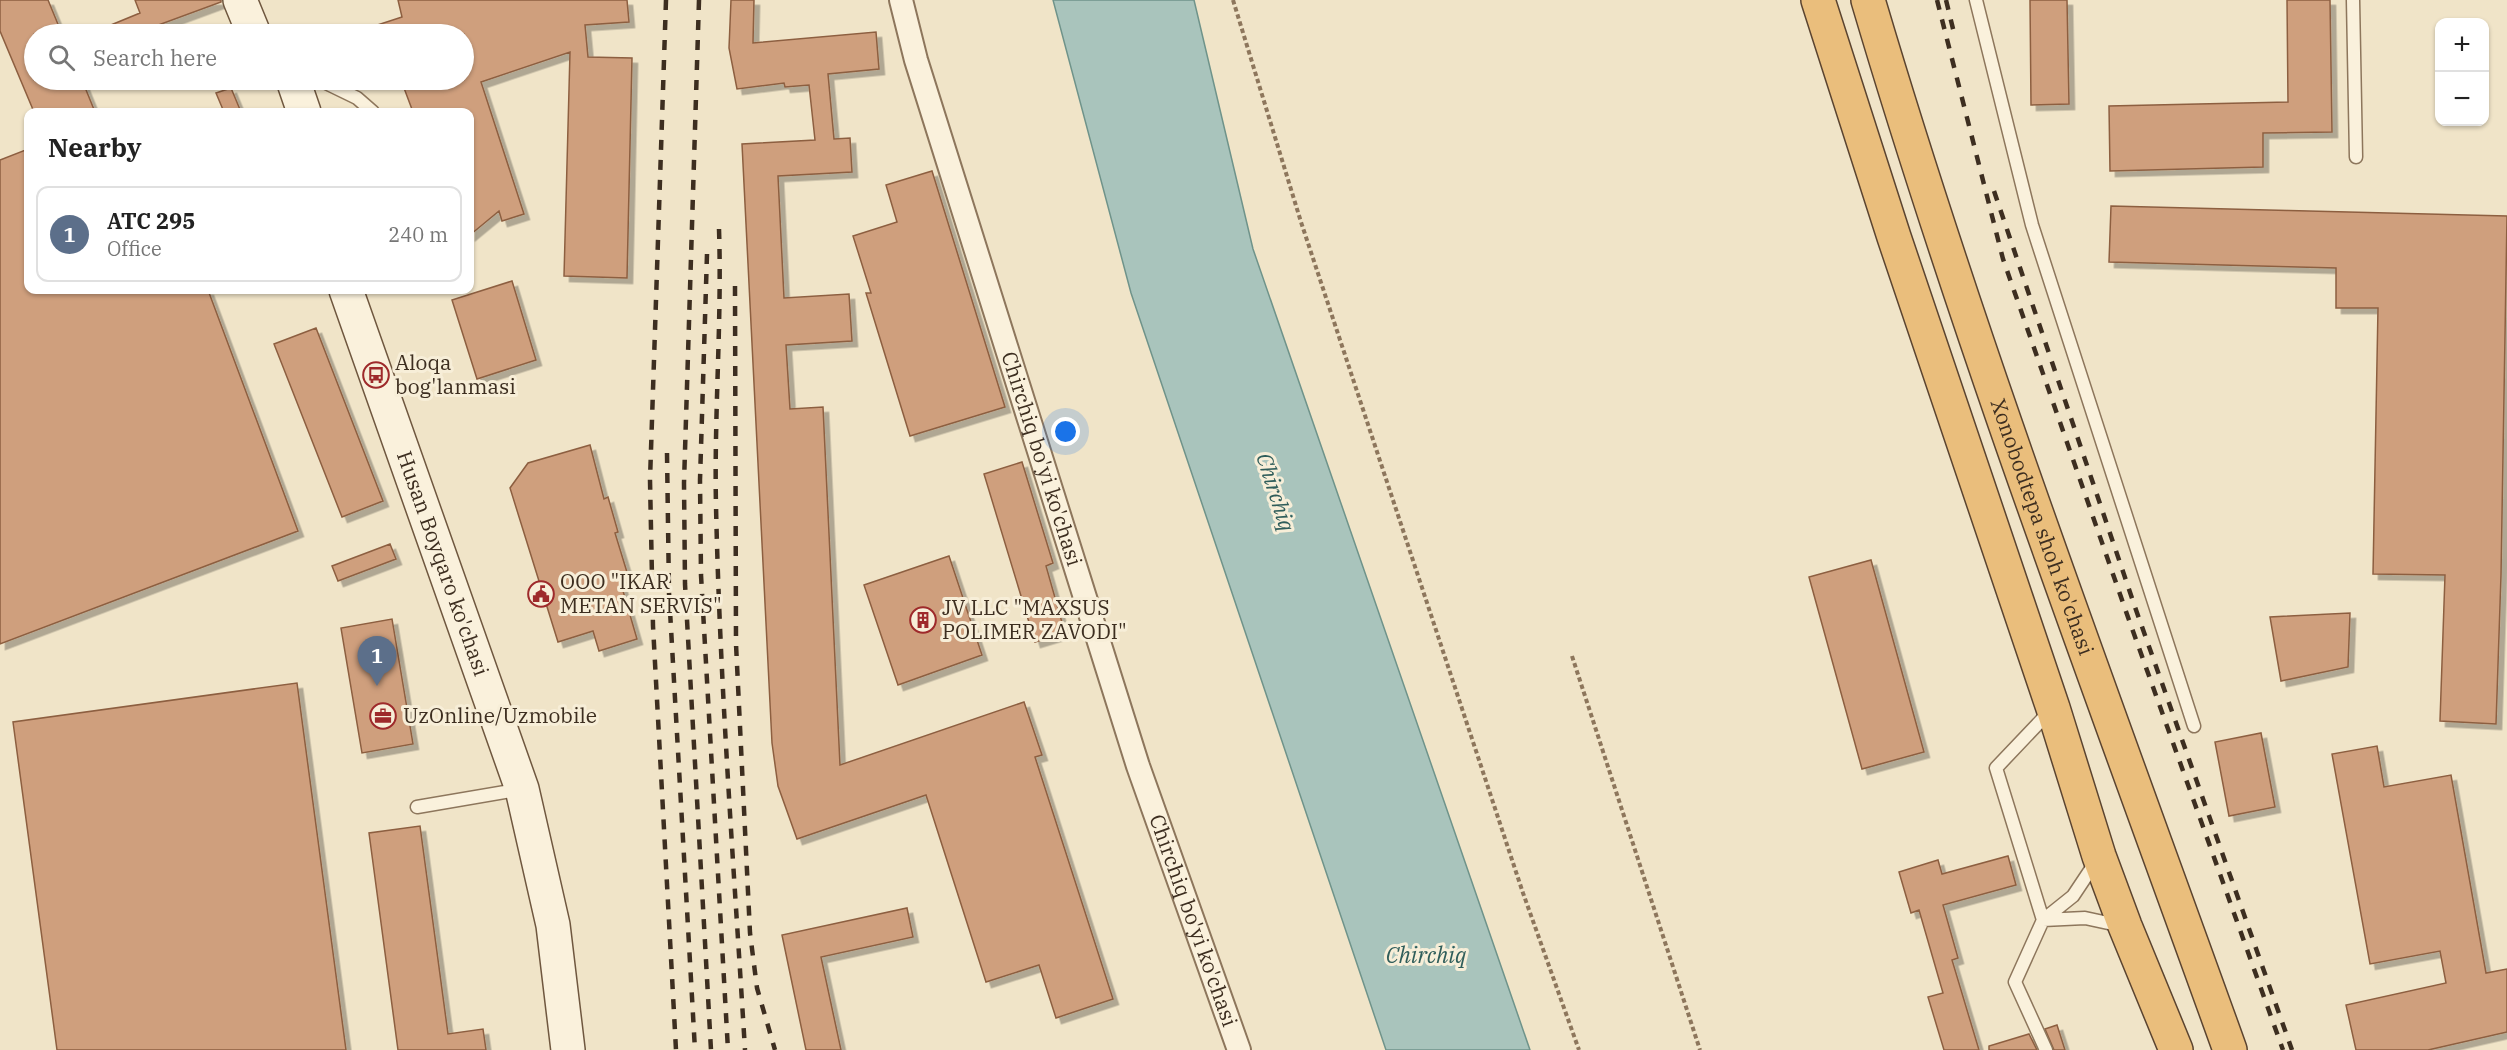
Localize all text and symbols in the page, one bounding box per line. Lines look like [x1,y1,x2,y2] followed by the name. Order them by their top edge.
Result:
[2435,18,2489,126] map controls
[2435,18,2489,72] button: +
[24,24,474,90] search box
[45,41,78,74] icon: search
[93,43,217,72] text: Search here
[2435,72,2489,126] button: −
[48,130,142,164] text: Nearby
[107,206,196,235] text: ATC 295
[64,221,76,248] text: 1
[388,221,448,248] text: 240 m
[107,235,162,262] text: Office
[395,348,516,400] place label: Aloqa bog'lanmasi
[996,348,1089,569] street label: Chirchiq bo'yi ko'chasi
[361,360,391,390] bus stop icon: Aloqa bog'lanmasi
[1985,395,2101,659] street label: Xonobodtepa shoh ko'chasi
[1051,417,1080,446] your location
[391,447,496,679] street label: Husan Boyqaro ko'chasi
[1250,449,1303,535] water label: Chirchiq
[560,567,722,619] place label: OOO "IKAR METAN SERVIS"
[526,579,556,609] public building icon: OOO "IKAR METAN SERVIS"
[942,593,1127,645] place label: JV LLC "MAXSUS POLIMER ZAVODI"
[908,605,938,635] building icon: JV LLC "MAXSUS POLIMER ZAVODI"
[358,636,397,686] pin: 1
[368,701,398,731] office icon: UzOnline/Uzmobile
[403,701,597,729] place label: UzOnline/Uzmobile
[1143,810,1245,1030] street label: Chirchiq bo'yi ko'chasi
[1386,940,1466,969] water label: Chirchiq

